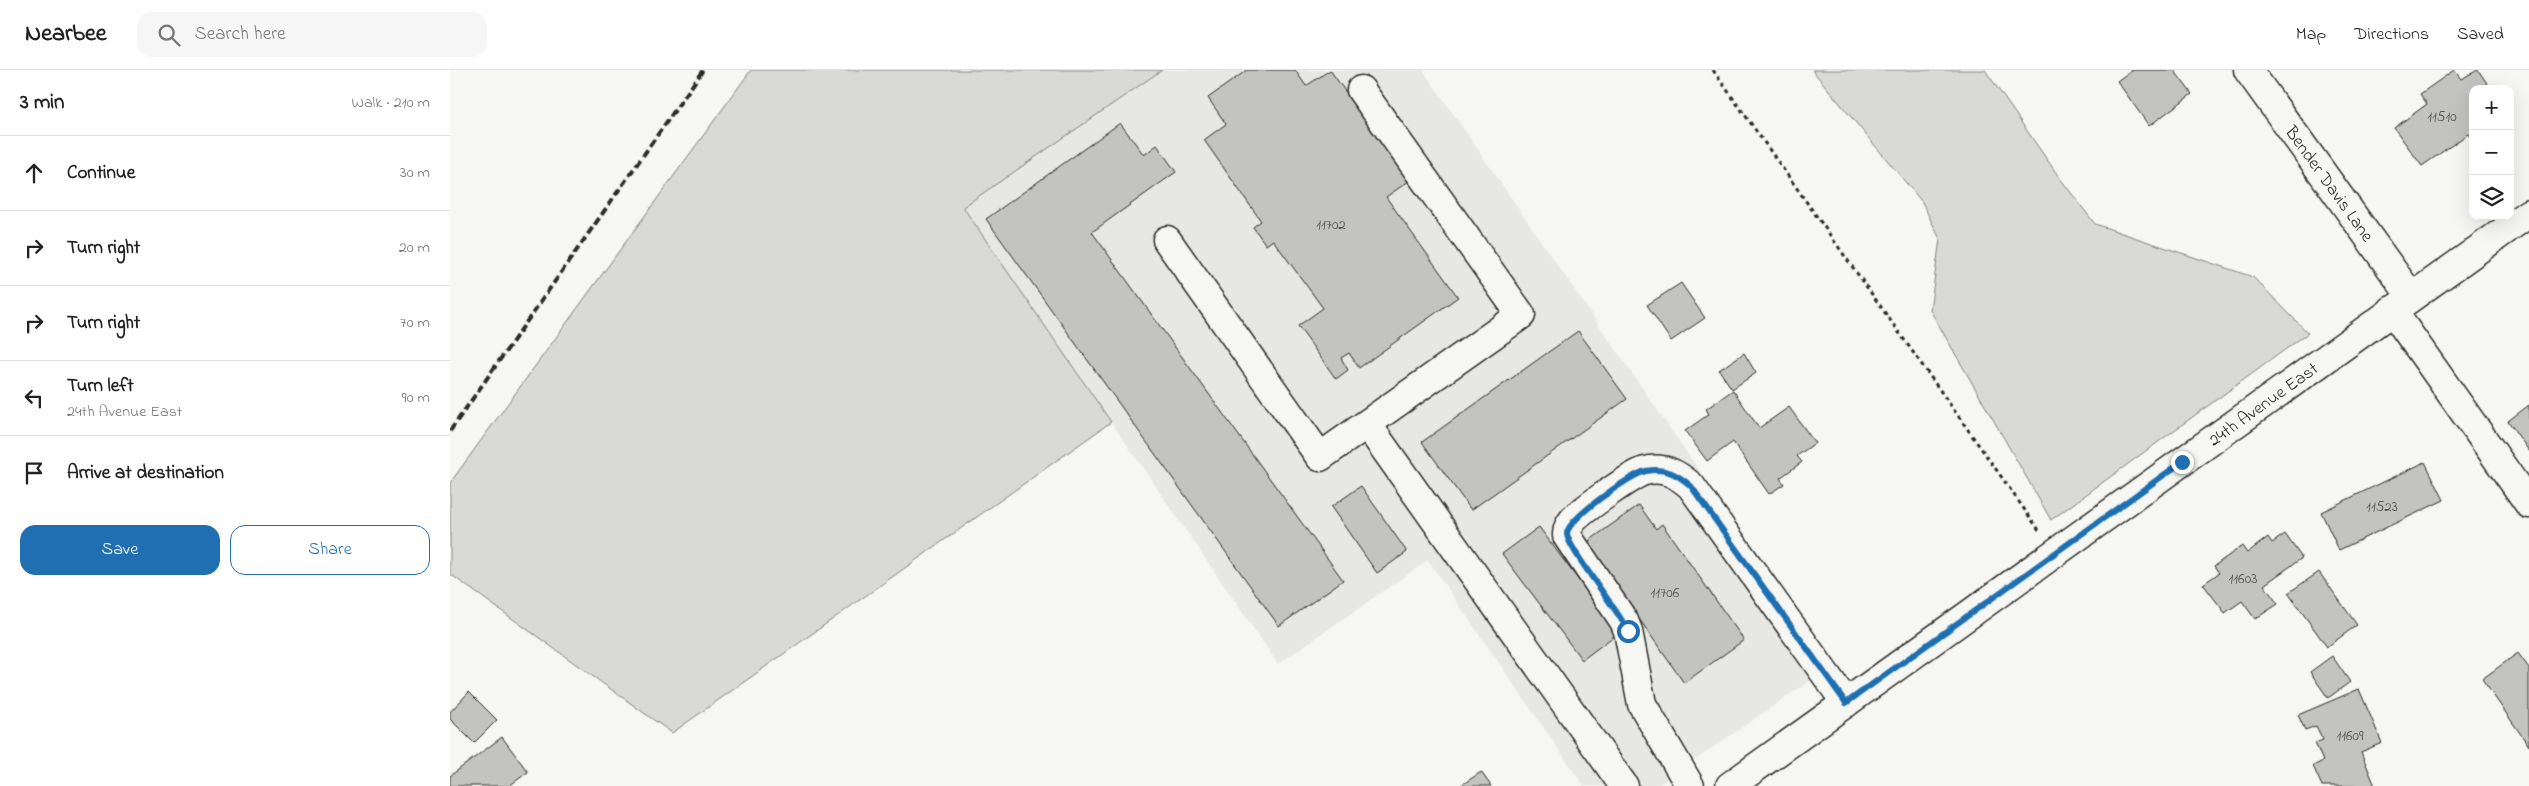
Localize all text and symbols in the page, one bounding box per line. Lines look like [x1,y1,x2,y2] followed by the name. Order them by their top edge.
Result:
[137,12,487,57] search box
[25,17,107,52] text: Nearbee
[155,21,183,49] icon: search
[195,21,286,48] text: Search here
[2296,22,2326,48] text: Map
[2354,22,2429,48] text: Directions
[2457,22,2504,48] text: Saved
[2469,85,2514,220] map controls
[2469,85,2514,130] button: +
[20,88,64,118] text: 3 min
[351,91,430,115] text: Walk · 210 m
[2427,106,2457,128] house number: 11510
[2277,121,2380,249] street label: Bender Davis Lane
[2469,130,2514,175] button: −
[20,159,48,187] icon: ahead
[67,160,135,187] text: Continue
[400,161,430,185] text: 30 m
[2469,175,2514,220] button: layers
[1316,214,1346,236] house number: 11702
[20,234,48,262] icon: right
[67,235,140,262] text: Turn right
[399,236,430,260] text: 20 m
[20,309,48,337] icon: right
[67,310,140,337] text: Turn right
[400,311,430,335] text: 70 m
[2204,357,2325,454] street label: 24th Avenue East
[67,373,134,400] text: Turn left
[20,384,48,412] icon: left
[402,386,430,410] text: 90 m
[67,400,182,424] text: 24th Avenue East
[2171,451,2194,474] route end
[20,459,48,487] icon: arrive
[67,460,224,487] text: Arrive at destination
[2366,496,2398,518] house number: 11523
[20,525,220,575] button: Save
[230,525,430,575] button: Share
[2229,568,2257,590] house number: 11603
[1651,582,1680,604] house number: 11706
[1617,620,1640,643] route start
[2336,725,2364,747] house number: 11609

